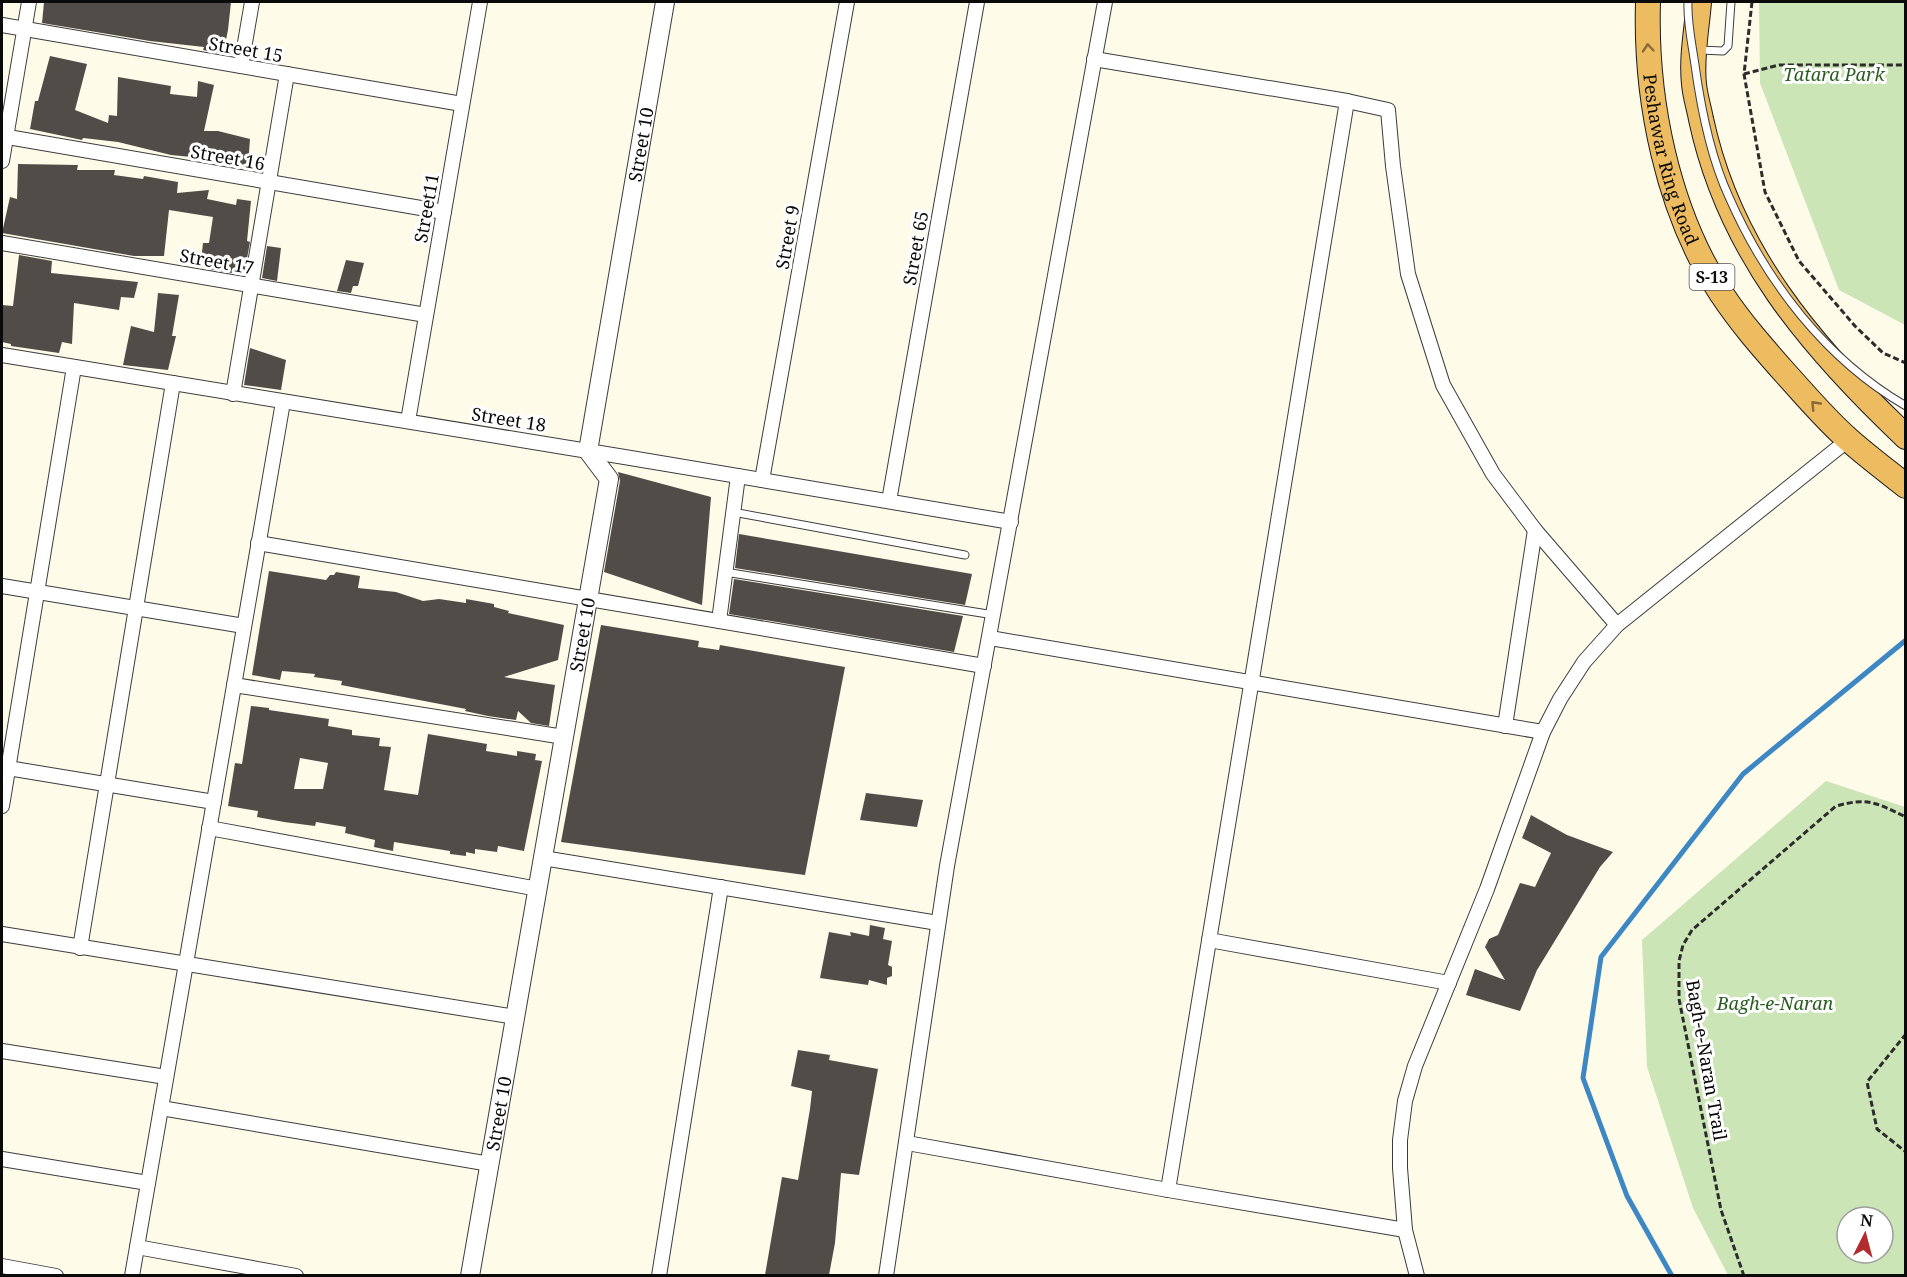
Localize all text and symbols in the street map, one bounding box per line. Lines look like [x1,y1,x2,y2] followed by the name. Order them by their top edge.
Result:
[207,31,285,67] street label: Street 15
[1642,43,1655,52] one-way arrow
[1783,62,1885,86] park label: Tatara Park
[1638,73,1705,249] street label: Peshawar Ring Road
[622,105,659,184] street label: Street 10
[189,139,267,175] street label: Street 16
[408,171,444,245] street label: Street11
[770,203,804,271] street label: Street 9
[897,209,933,287] street label: Street 65
[178,243,256,279] street label: Street 17
[1690,264,1734,290] road number: S-13
[470,401,548,437] street label: Street 18
[1811,402,1822,413] one-way arrow
[564,596,600,674] street label: Street 10
[1681,978,1733,1143] street label: Bagh-e-Naran Trail
[1716,991,1833,1015] park label: Bagh-e-Naran
[480,1074,517,1152] street label: Street 10
[1835,1205,1895,1265] north arrow
[1859,1208,1874,1232] text: N

